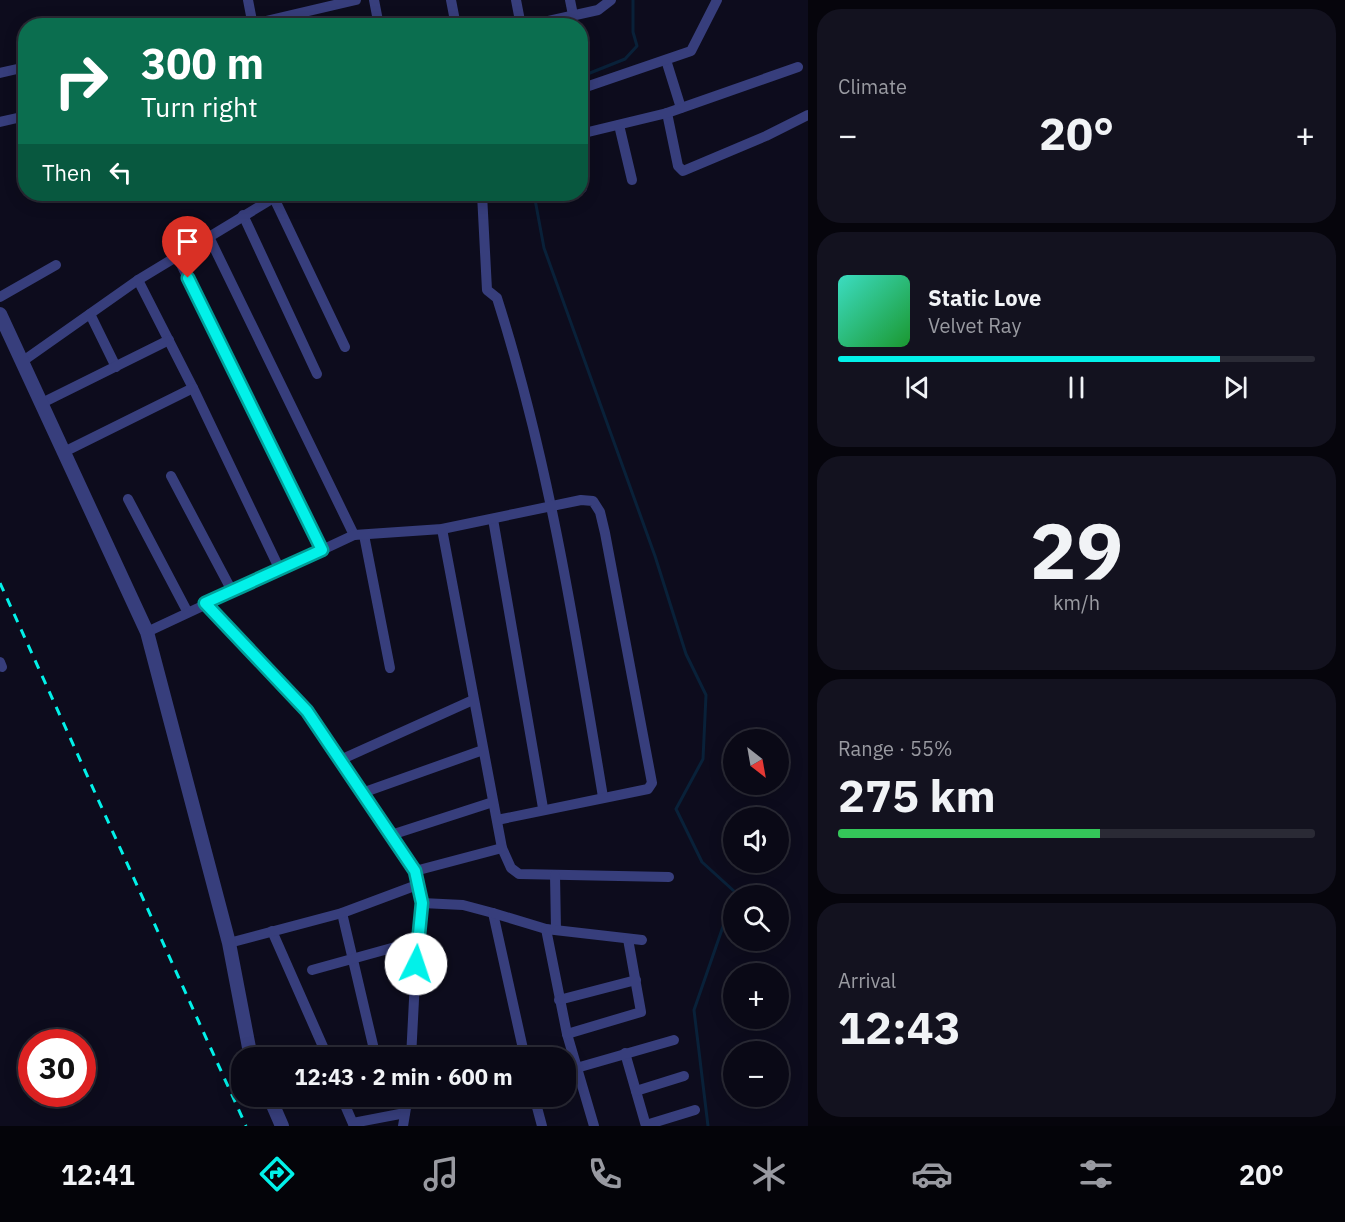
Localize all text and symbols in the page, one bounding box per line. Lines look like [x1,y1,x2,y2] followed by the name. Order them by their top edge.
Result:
[141,36,264,91] text: 300 m
[42,42,120,120] icon: right
[838,73,907,100] text: Climate
[141,89,258,124] text: Turn right
[1039,104,1114,162] text: 20°
[838,113,858,156] text: −
[1295,113,1315,156] text: +
[104,156,137,189] icon: left
[42,158,92,187] text: Then
[162,216,213,278] pin
[171,225,204,258] icon: arrive
[928,283,1041,312] text: Static Love
[928,312,1021,339] text: Velvet Ray
[901,371,934,404] icon: previous
[1060,371,1093,404] icon: pause
[1219,371,1252,404] icon: next
[1030,499,1123,600] text: 29
[1053,589,1100,616] text: km/h
[723,729,789,795] north arrow
[723,729,789,1107] map controls
[838,735,953,762] text: Range · 55%
[838,766,996,824] text: 275 km
[723,807,789,873] button: sound
[723,885,789,951] button: search
[384,932,448,996] position arrow
[723,963,789,1029] button: +
[838,967,896,994] text: Arrival
[838,998,961,1056] text: 12:43
[18,1029,96,1107] speed limit sign: 30
[723,1041,789,1107] button: −
[294,1062,513,1091] text: 12:43 · 2 min · 600 m
[256,1153,298,1195] icon: directions
[420,1153,462,1195] icon: music
[584,1153,626,1195] icon: phone
[748,1153,790,1195] icon: climate
[911,1153,953,1195] icon: car
[1075,1153,1117,1195] icon: filters
[61,1157,135,1192] text: 12:41
[1239,1157,1284,1192] text: 20°

